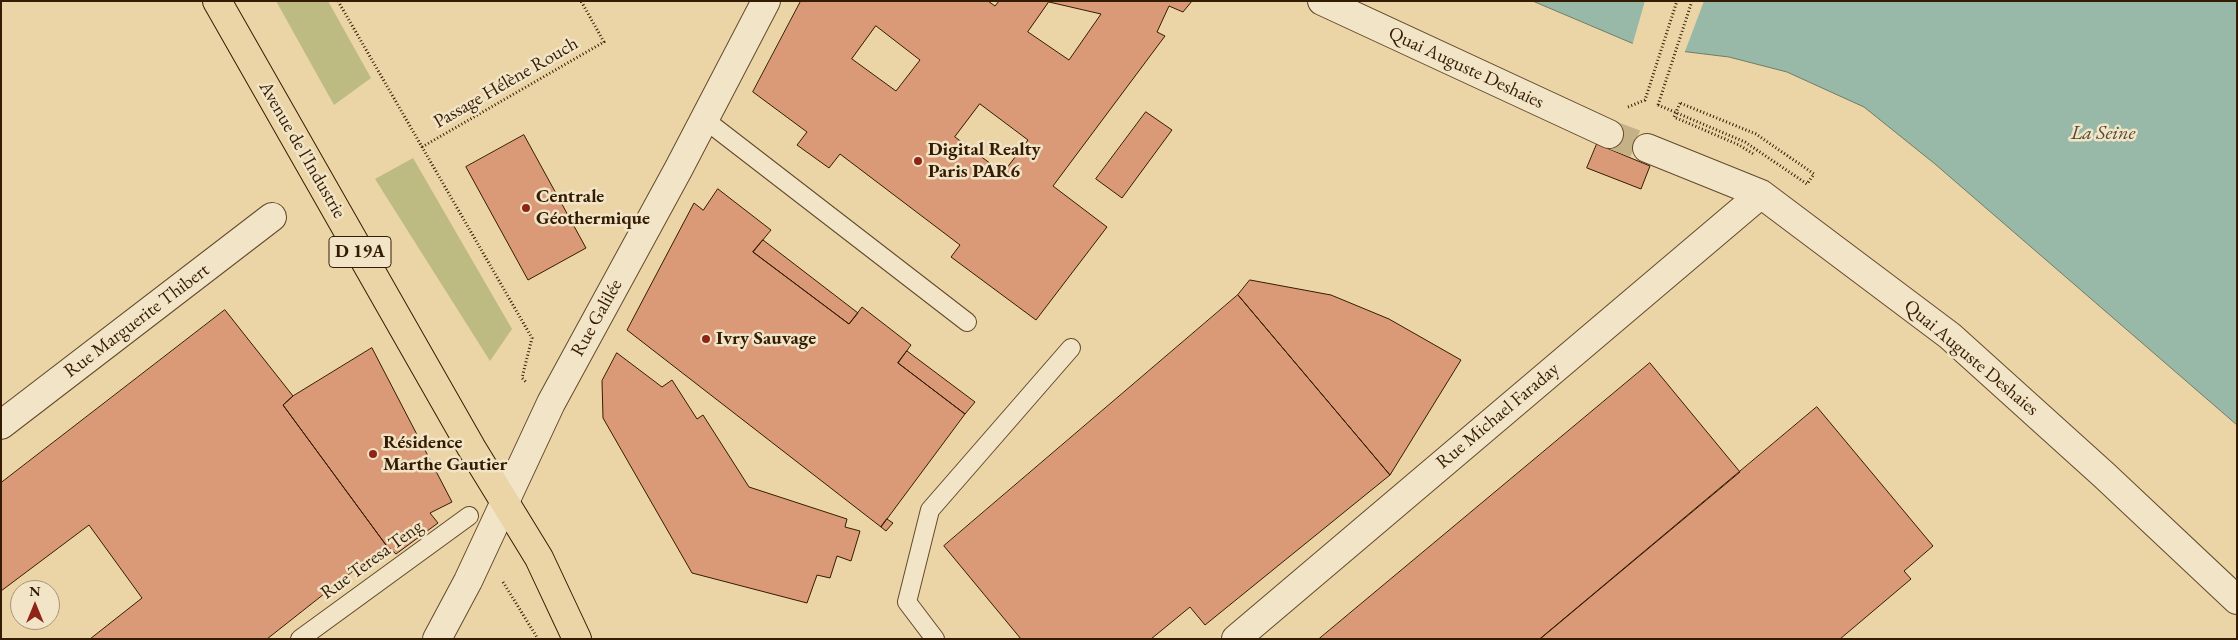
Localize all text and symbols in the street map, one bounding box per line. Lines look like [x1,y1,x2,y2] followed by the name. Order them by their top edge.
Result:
[1385,22,1547,114] street label: Quai Auguste Deshaies
[430,32,582,134] street label: Passage Hélène Rouch
[254,78,350,222] street label: Avenue de l'Industrie
[2071,122,2135,146] water label: La Seine
[928,139,1041,183] place label: Digital Realty Paris PAR6
[912,155,924,167] marker: Digital Realty Paris PAR6
[536,186,650,230] place label: Centrale Géothermique
[520,202,532,214] marker: Centrale Géothermique
[329,236,391,268] road number: D 19A
[60,259,214,383] street label: Rue Marguerite Thibert
[567,275,627,361] street label: Rue Galilée
[1899,295,2043,421] street label: Quai Auguste Deshaies
[716,328,816,350] place label: Ivry Sauvage
[700,333,712,345] marker: Ivry Sauvage
[1432,358,1564,474] street label: Rue Michael Faraday
[383,432,507,476] place label: Résidence Marthe Gautier
[367,448,379,460] marker: Résidence Marthe Gautier
[317,515,427,605] street label: Rue Teresa Teng
[10,580,60,630] north arrow
[29,582,41,600] text: N

